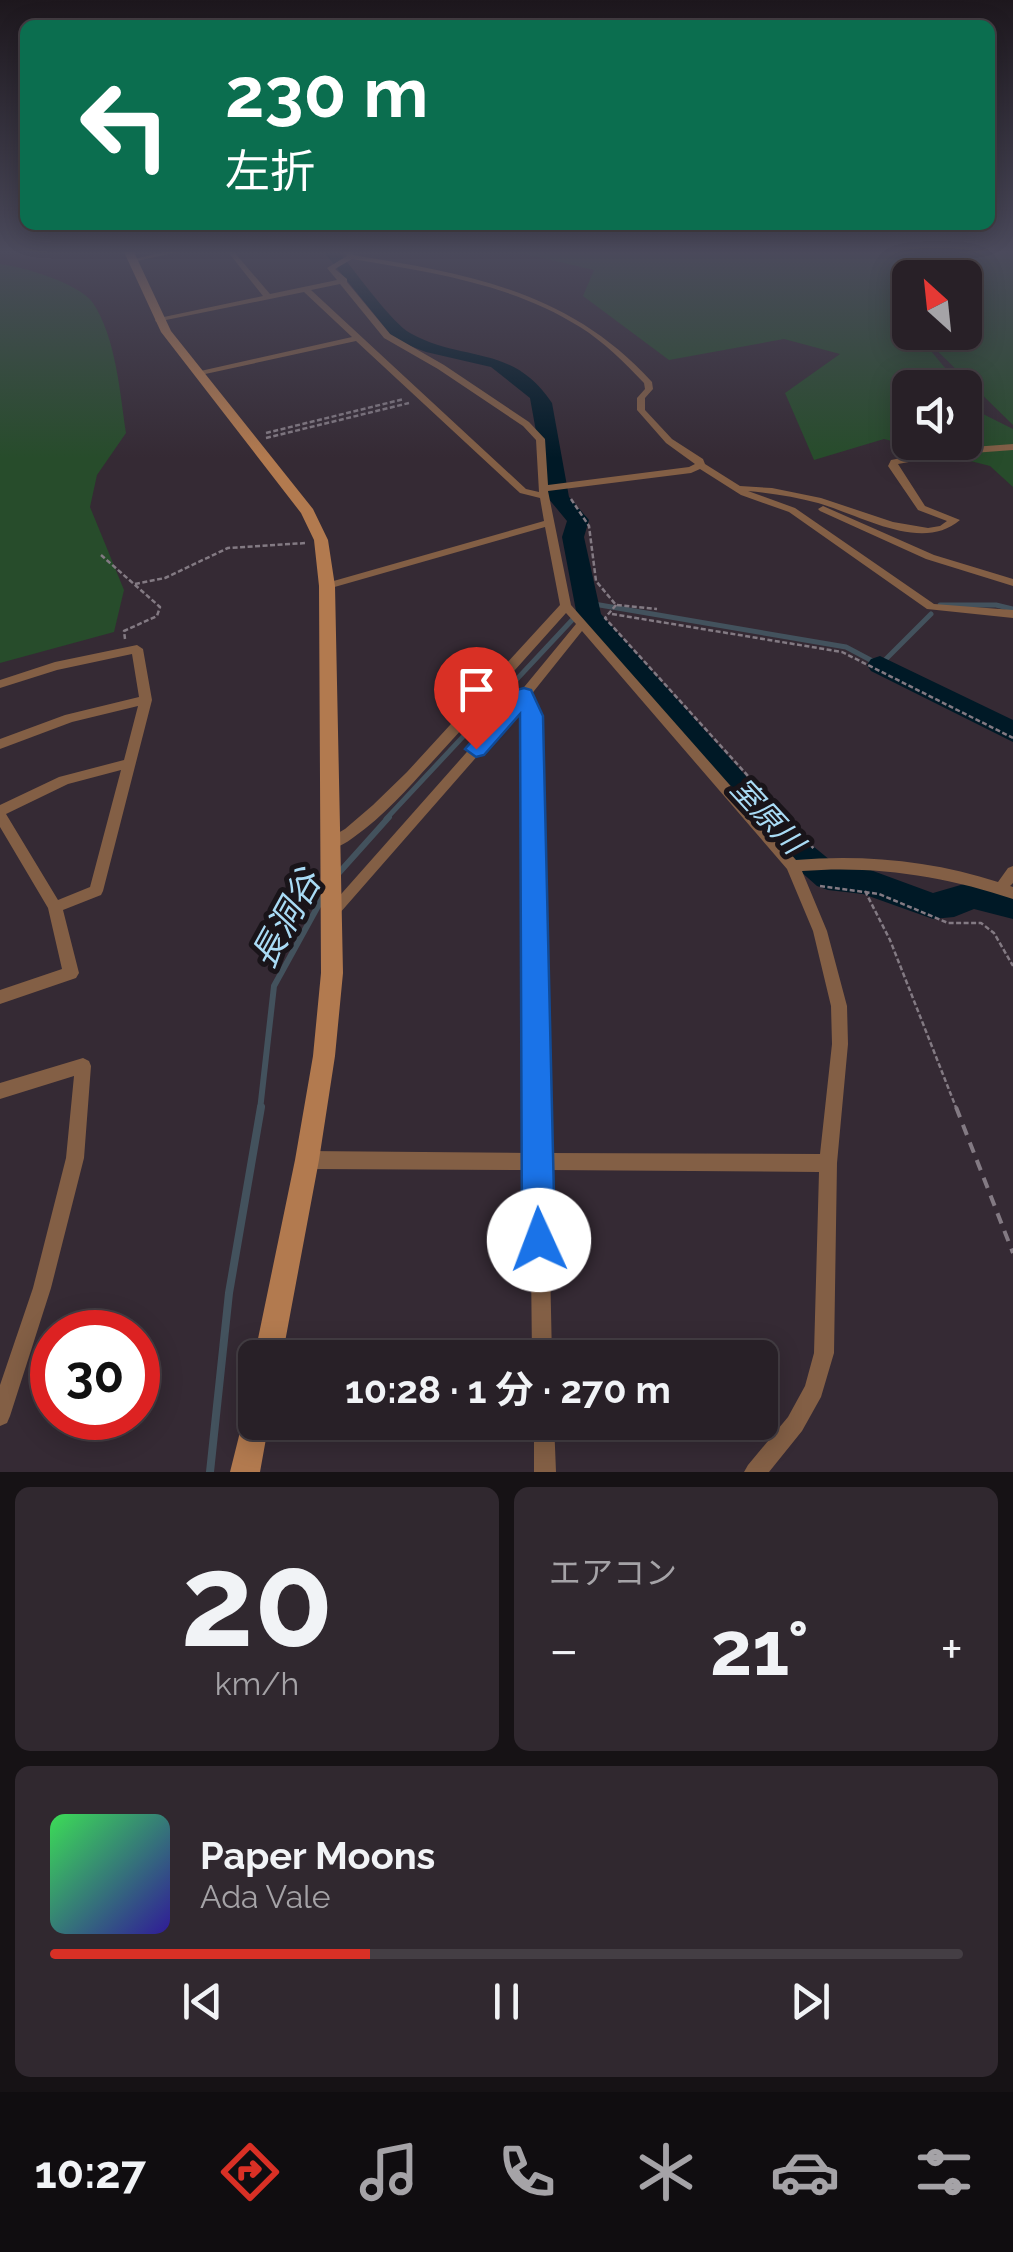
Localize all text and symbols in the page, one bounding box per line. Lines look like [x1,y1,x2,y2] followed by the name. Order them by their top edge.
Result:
[225,51,429,133] text: 230 m
[60,60,190,190] icon: left
[225,145,315,198] text: 左折
[892,260,982,350] north arrow
[892,260,982,460] map controls
[892,370,982,460] button: sound
[434,647,519,750] pin
[449,662,504,717] icon: arrive
[724,771,813,863] water label: 室原川
[242,860,330,975] water label: 長洞谷
[487,1188,591,1292] position arrow
[30,1310,160,1440] speed limit sign: 30
[345,1367,671,1412] text: 10:28 · 1 分 · 270 m
[180,1524,334,1676] text: 20
[549,1554,677,1591] text: エアコン
[710,1604,809,1693] text: 21°
[549,1617,579,1682] text: −
[940,1617,963,1682] text: +
[215,1665,299,1702] text: km/h
[200,1833,435,1878] text: Paper Moons
[200,1878,331,1915] text: Ada Vale
[175,1974,230,2029] icon: previous
[479,1974,534,2029] icon: pause
[783,1974,838,2029] icon: next
[215,2137,285,2207] icon: directions
[354,2137,424,2207] icon: music
[492,2137,562,2207] icon: phone
[631,2137,701,2207] icon: climate
[770,2137,840,2207] icon: car
[909,2137,979,2207] icon: filters
[34,2146,146,2199] text: 10:27

